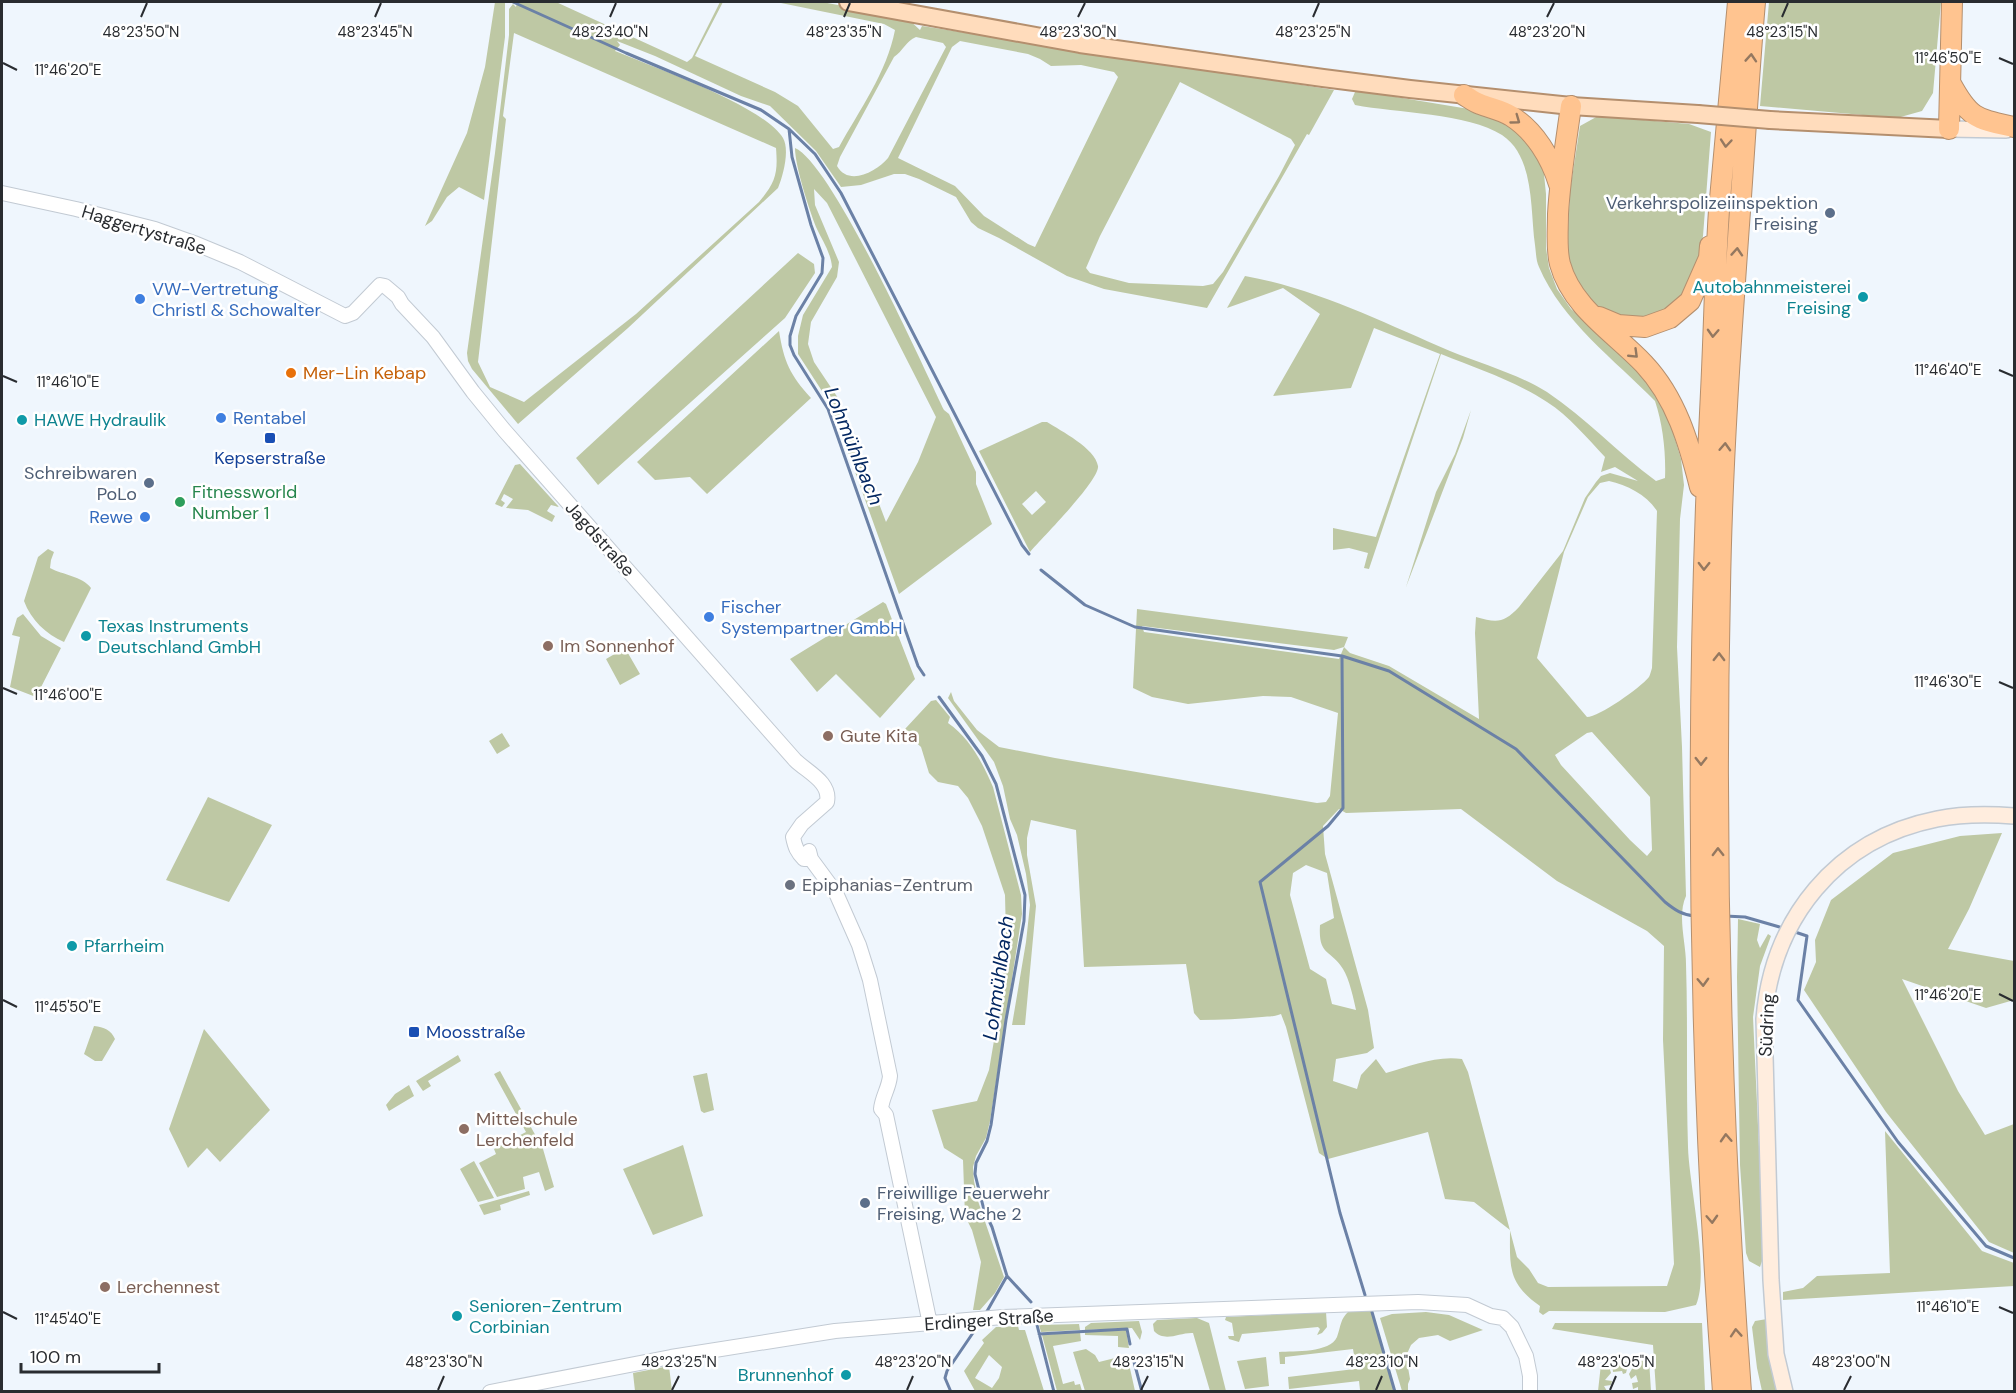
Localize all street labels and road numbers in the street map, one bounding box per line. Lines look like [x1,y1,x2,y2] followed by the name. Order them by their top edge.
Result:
[79,200,209,260] street label: Haggertystraße
[560,496,640,582] street label: Jagdstraße
[1753,993,1781,1057] street label: Südring
[924,1304,1054,1336] street label: Erdinger Straße

